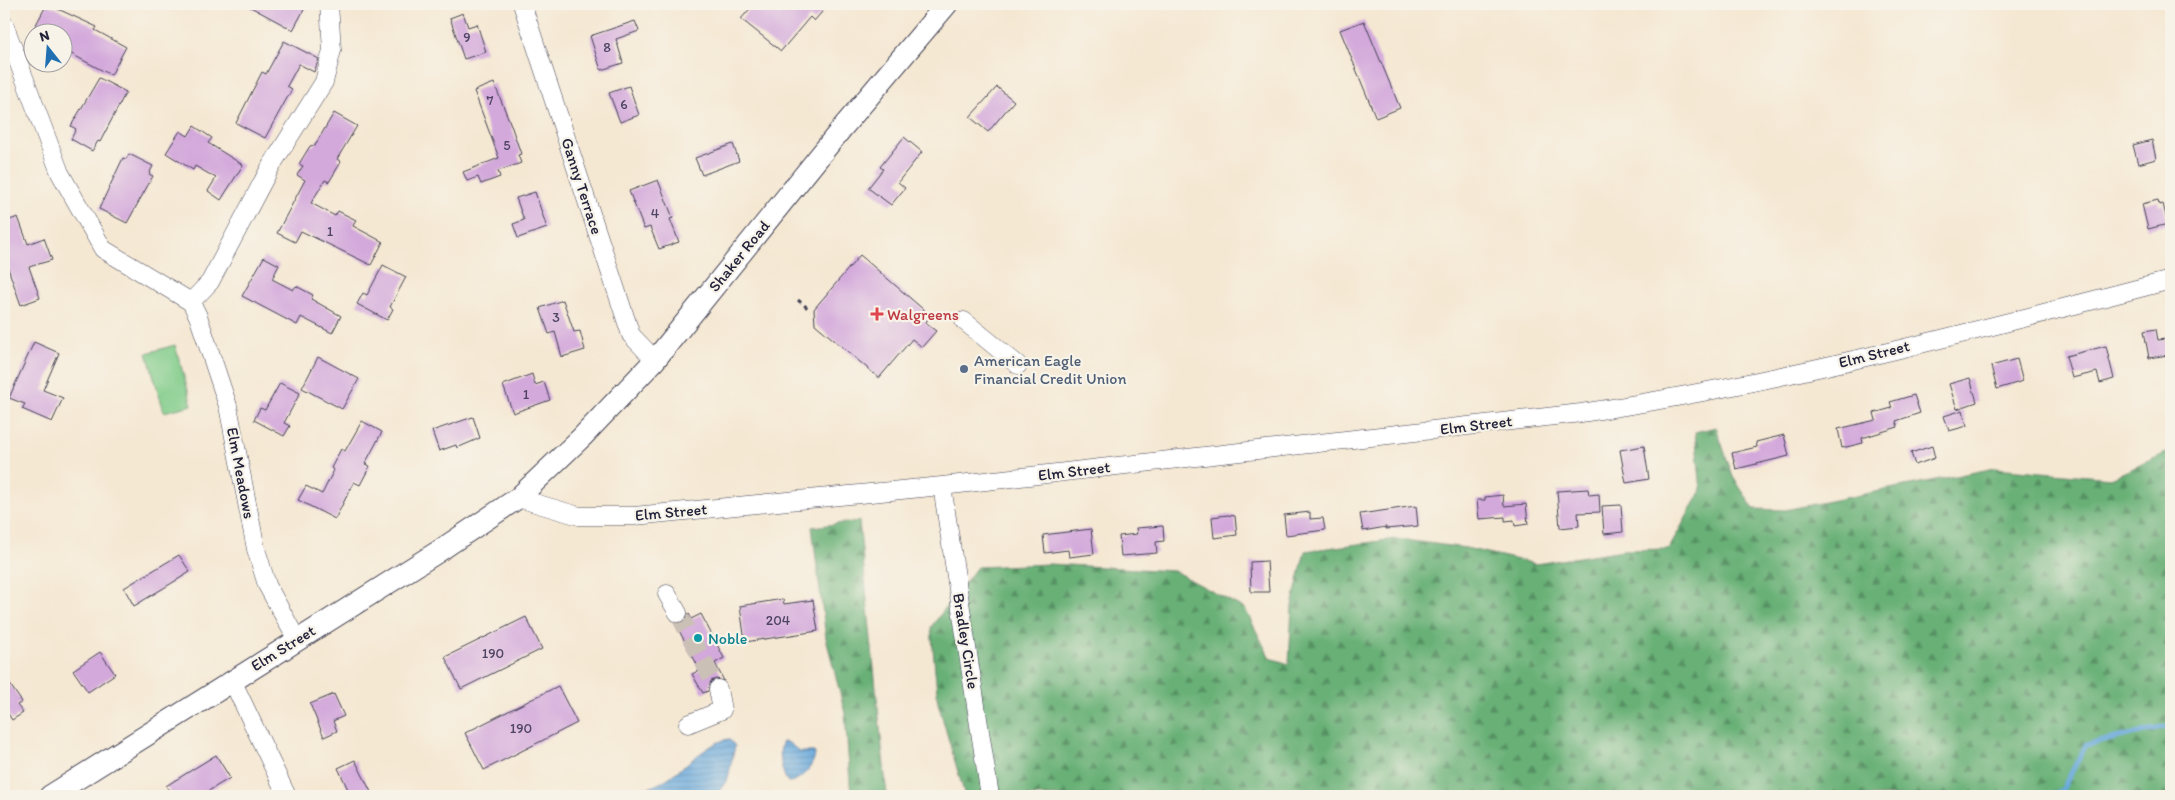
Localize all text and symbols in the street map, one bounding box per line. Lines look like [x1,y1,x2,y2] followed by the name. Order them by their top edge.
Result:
[22,22,72,72] north arrow
[37,27,51,46] text: N
[463,29,471,46] house number: 9
[603,39,611,56] house number: 8
[487,92,494,109] house number: 7
[620,96,628,113] house number: 6
[557,135,607,237] street label: Ganny Terrace
[503,137,511,154] house number: 5
[651,205,660,222] house number: 4
[704,216,774,296] street label: Shaker Road
[327,223,334,240] house number: 1
[887,305,959,324] place label: Walgreens
[871,308,883,320] marker: Walgreens
[552,309,560,326] house number: 3
[1837,336,1911,372] street label: Elm Street
[974,351,1127,388] place label: American Eagle Financial Credit Union
[958,363,970,375] marker: American Eagle Financial Credit Union
[523,386,530,403] house number: 1
[1439,411,1513,439] street label: Elm Street
[223,426,259,520] street label: Elm Meadows
[1037,457,1111,485] street label: Elm Street
[634,499,708,525] street label: Elm Street
[949,592,983,690] street label: Bradley Circle
[766,612,791,629] house number: 204
[247,621,319,675] street label: Elm Street
[708,629,747,648] place label: Noble
[692,632,704,644] marker: Noble
[482,645,504,662] house number: 190
[510,720,532,737] house number: 190

